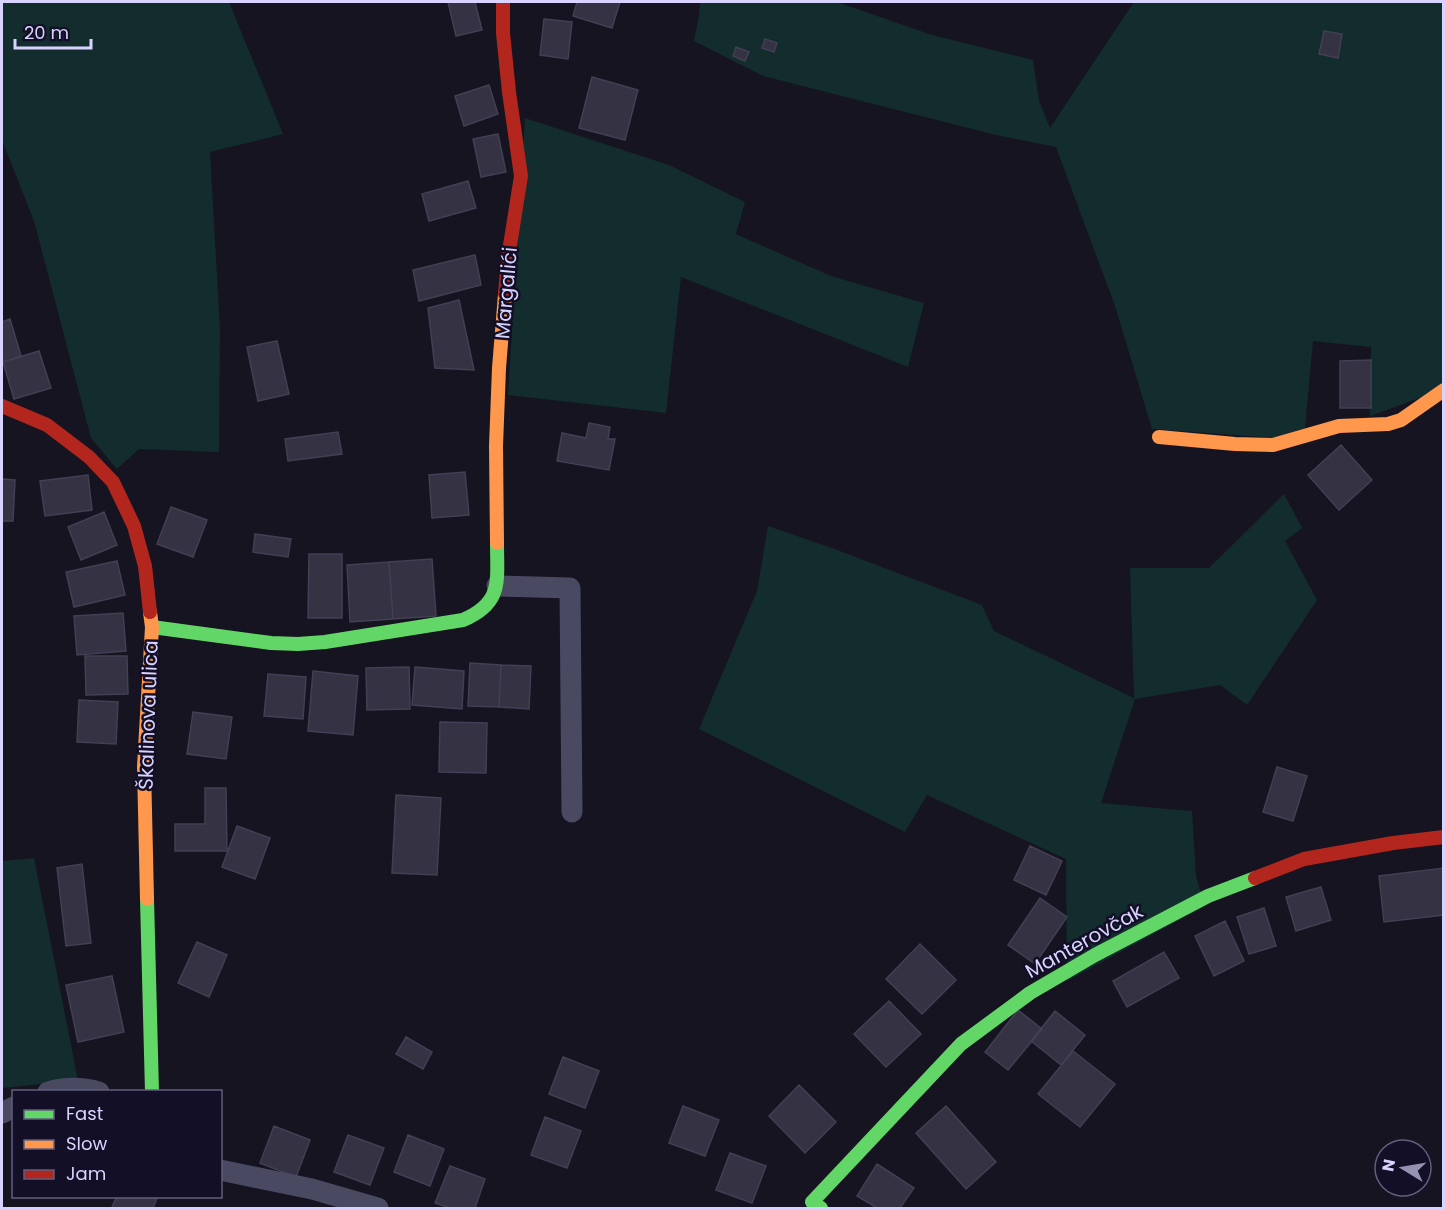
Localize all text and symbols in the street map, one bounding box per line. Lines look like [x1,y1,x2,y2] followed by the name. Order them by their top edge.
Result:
[15,12,92,50] scale bar
[24,20,69,45] text: 20 m
[488,246,524,340] street label: Margalići
[131,640,165,790] street label: Škalinova ulica
[1020,897,1149,985] street label: Manterovčak
[12,1090,222,1198] legend
[66,1101,103,1126] text: Fast
[66,1131,108,1156] text: Slow
[1373,1138,1433,1198] north arrow
[1376,1157,1401,1173] text: N
[66,1161,106,1186] text: Jam

